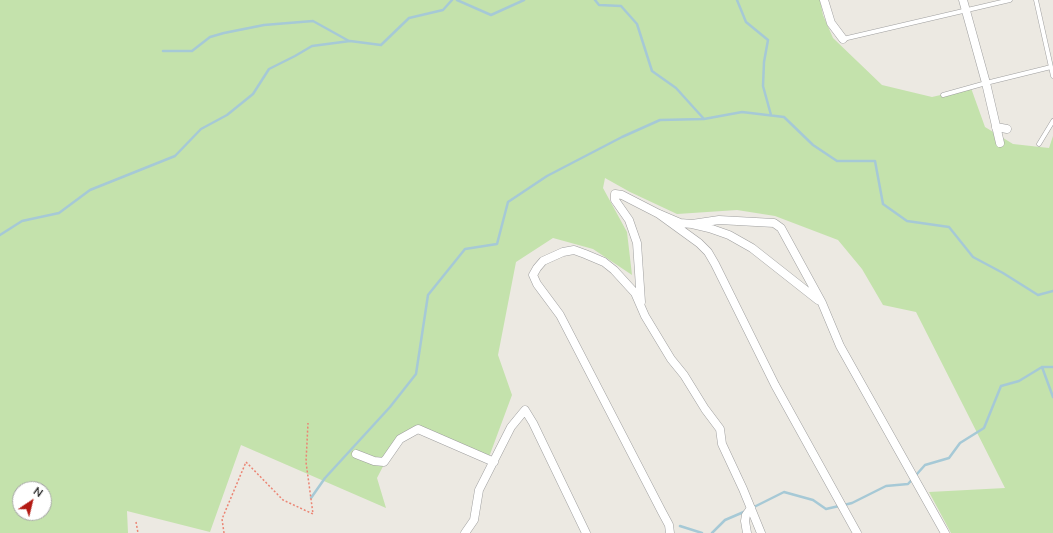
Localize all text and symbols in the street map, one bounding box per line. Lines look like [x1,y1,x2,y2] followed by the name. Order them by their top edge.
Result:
[12,481,52,521] north arrow
[31,484,46,500] text: N

